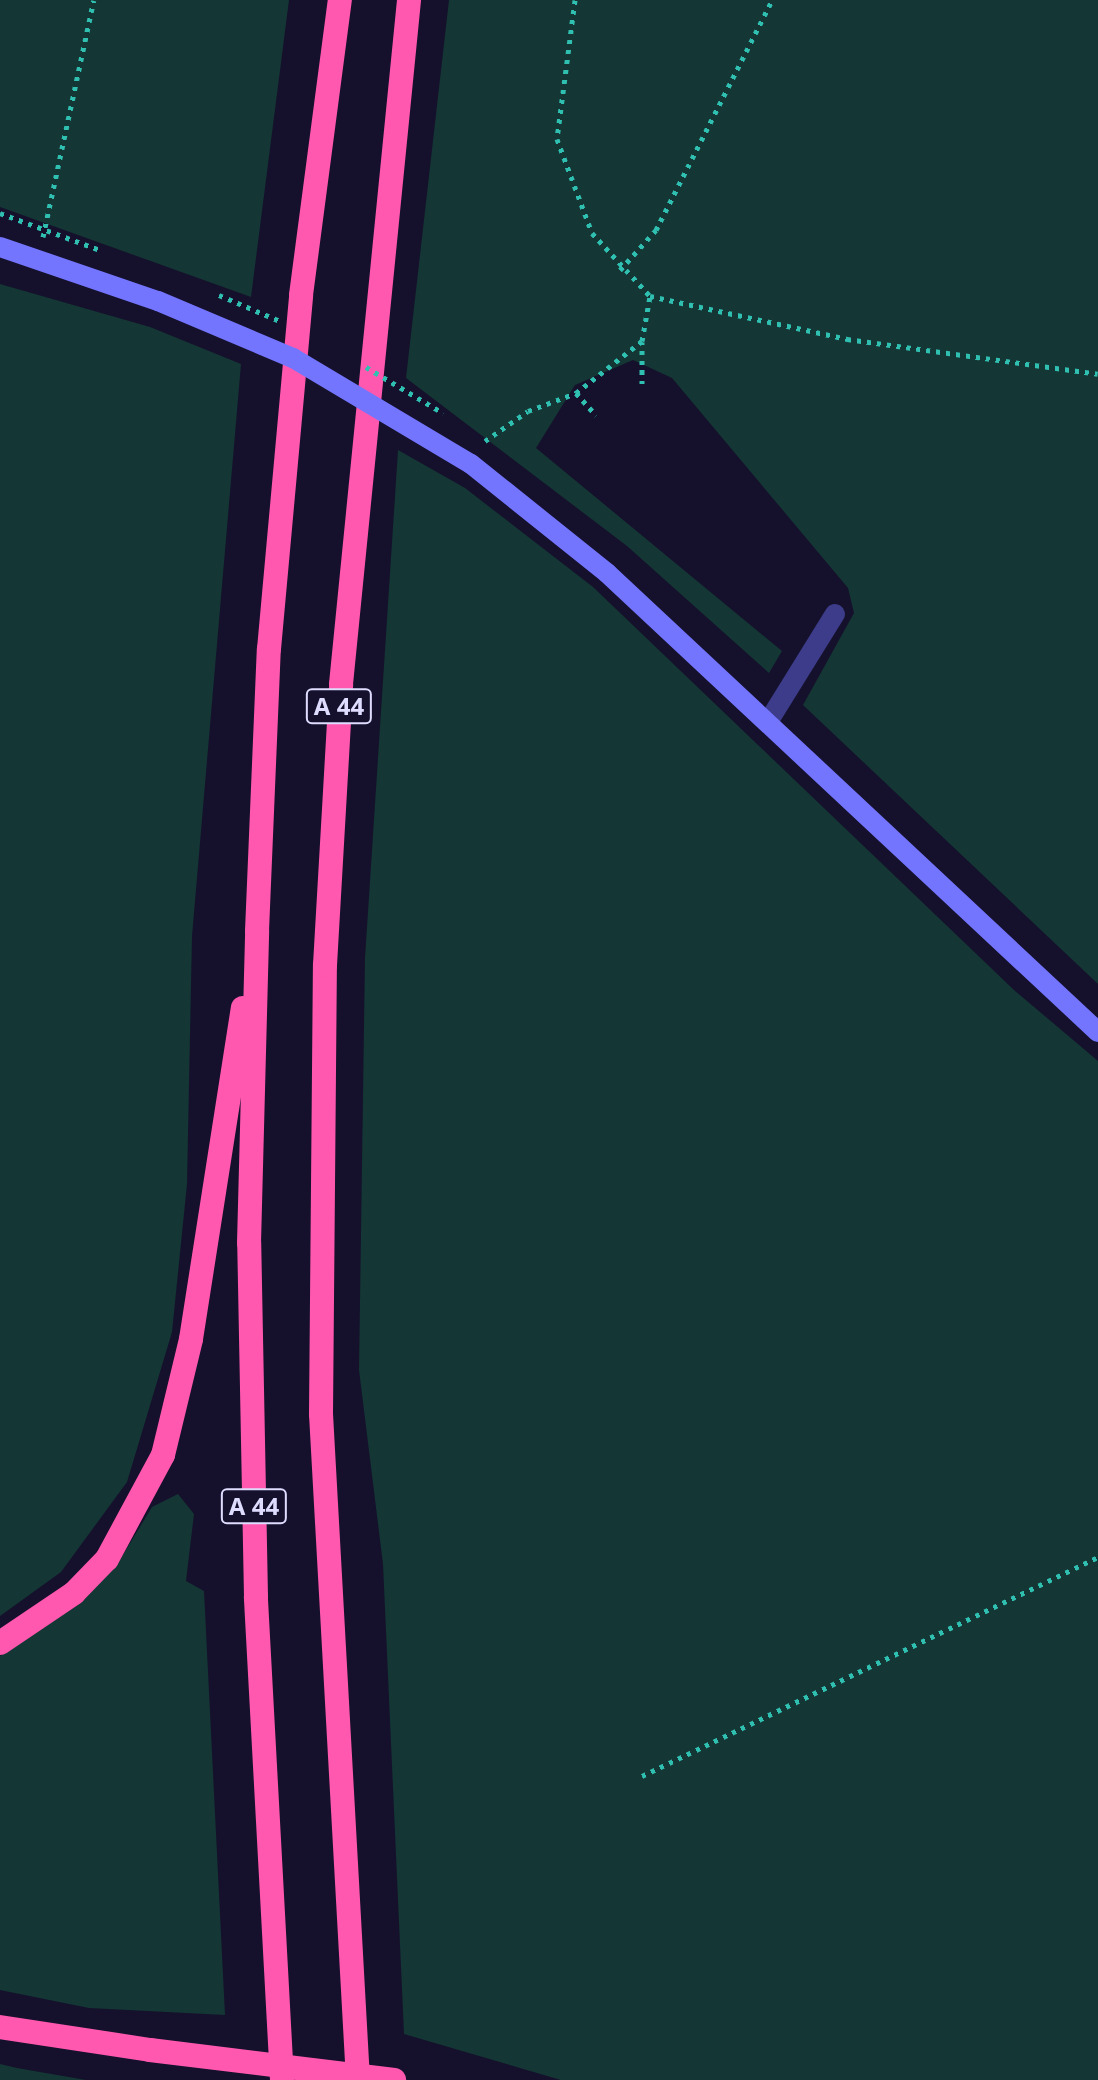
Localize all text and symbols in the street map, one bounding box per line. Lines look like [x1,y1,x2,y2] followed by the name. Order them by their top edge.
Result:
[305,686,373,726] road number: A 44
[220,1486,288,1526] road number: A 44

